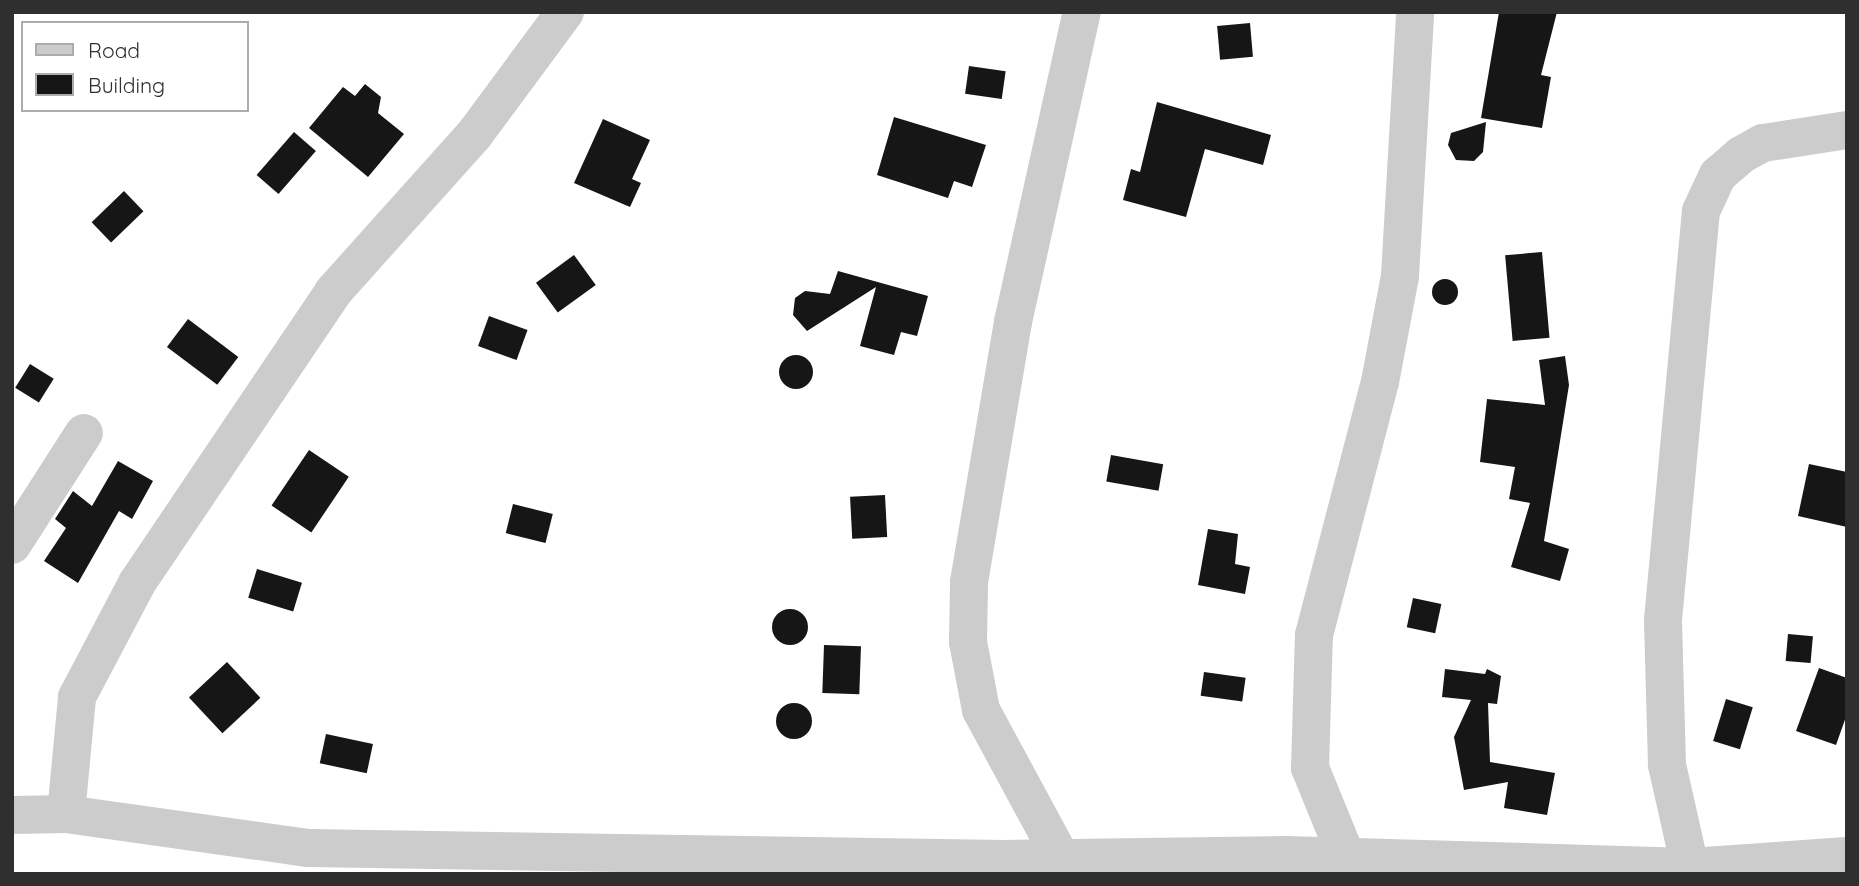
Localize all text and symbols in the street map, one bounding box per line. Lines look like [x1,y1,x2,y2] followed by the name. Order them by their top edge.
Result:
[21,21,248,112] legend
[88,37,140,63] text: Road
[88,72,165,98] text: Building

